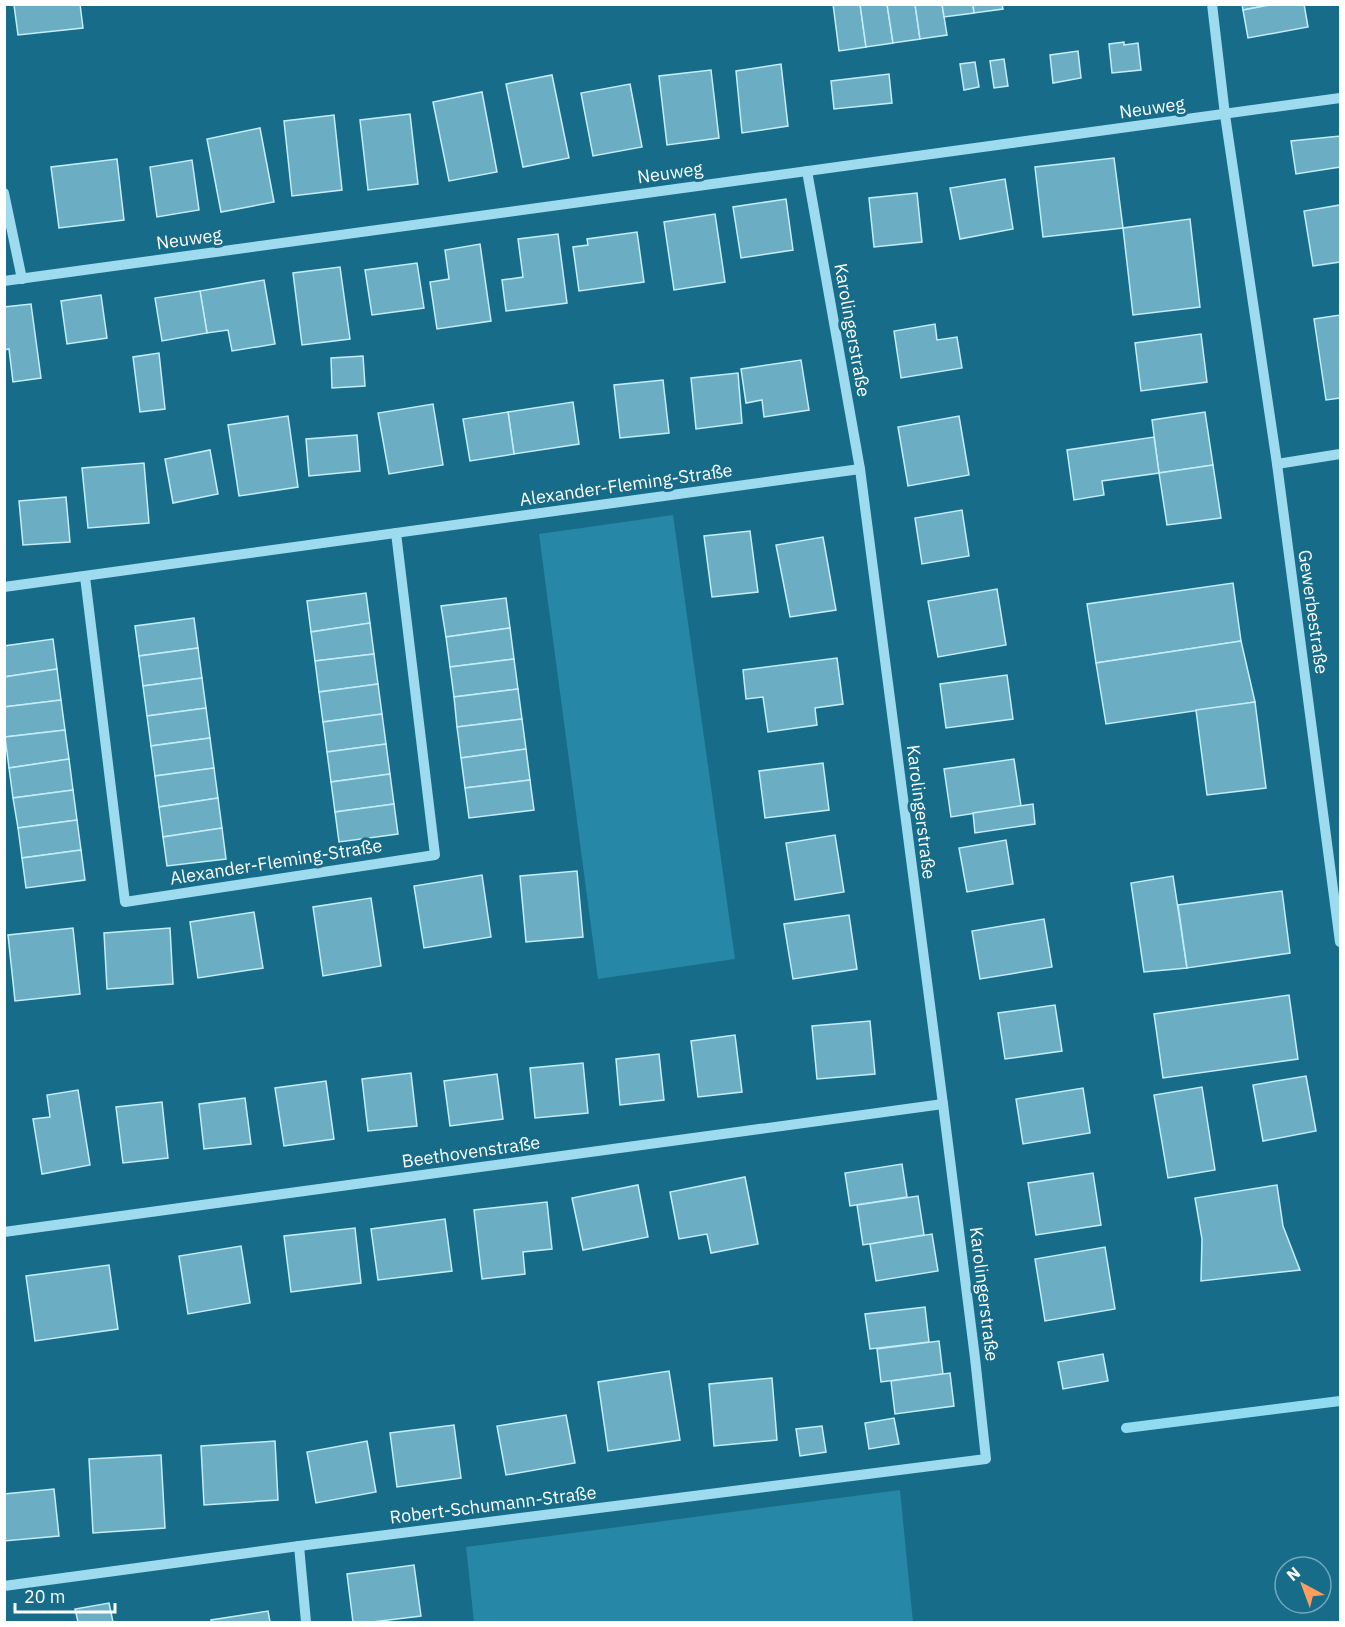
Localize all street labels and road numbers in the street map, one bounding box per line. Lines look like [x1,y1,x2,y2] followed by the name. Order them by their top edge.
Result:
[1118,91,1187,123] street label: Neuweg
[636,156,705,188] street label: Neuweg
[155,222,224,254] street label: Neuweg
[829,261,876,399] street label: Karolingerstraße
[518,458,734,511] street label: Alexander-Fleming-Straße
[1293,548,1334,676] street label: Gewerbestraße
[902,743,941,881] street label: Karolingerstraße
[168,833,384,890] street label: Alexander-Fleming-Straße
[400,1130,542,1173] street label: Beethovenstraße
[965,1225,1004,1363] street label: Karolingerstraße
[388,1480,598,1529] street label: Robert-Schumann-Straße

